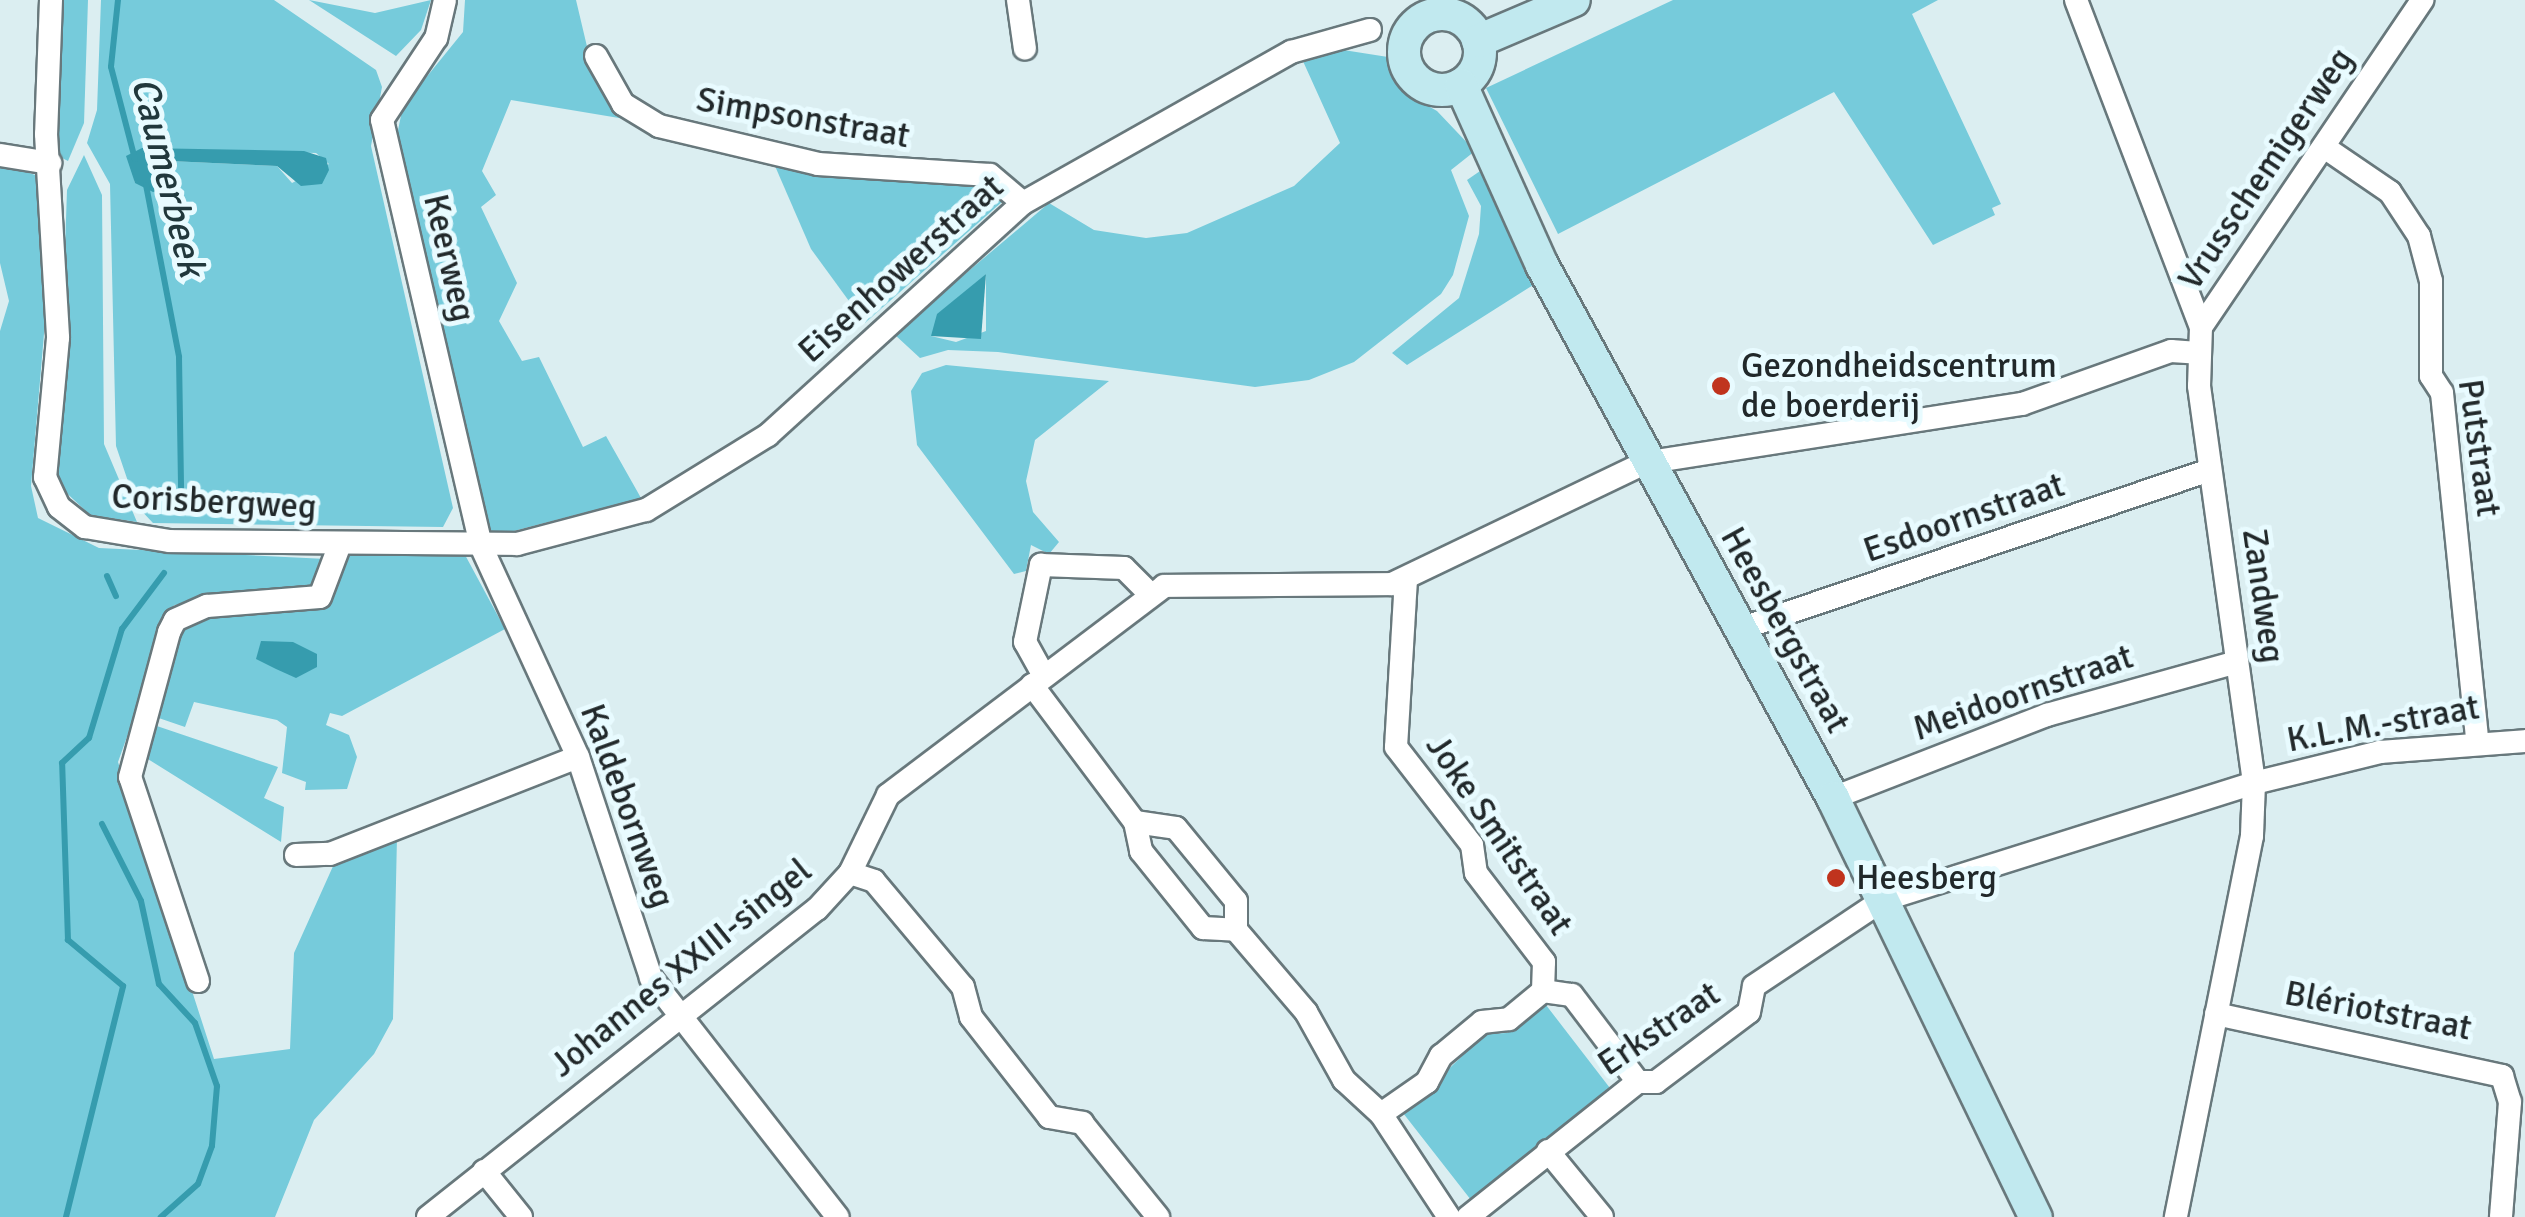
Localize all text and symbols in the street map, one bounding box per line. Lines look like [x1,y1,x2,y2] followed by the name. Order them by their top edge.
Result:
[2170,40,2362,298] street label: Vrusschemigerweg
[121,73,215,281] water label: Caumerbeek
[693,79,913,157] street label: Simpsonstraat
[790,166,1012,372] street label: Eisenhowerstraat
[414,190,484,326] street label: Keerweg
[1741,345,2057,427] place label: Gezondheidscentrum de boerderij
[1710,375,1732,397] marker: Gezondheidscentrum de boerderij
[2449,377,2509,519] street label: Putstraat
[1858,464,2070,572] street label: Esdoornstraat
[110,476,318,528] street label: Corisbergweg
[1711,520,1859,740] street label: Heesbergstraat
[2233,526,2293,666] street label: Zandweg
[1908,636,2138,750] street label: Meidoornstraat
[2284,686,2482,762] street label: K.L.M.-straat
[571,698,683,914] street label: Kaldebornweg
[1417,727,1581,943] street label: Joke Smitstraat
[542,850,820,1086] street label: Johannes XXIII-singel
[1856,857,1997,899] place label: Heesberg
[1825,867,1847,889] marker: Heesberg
[2281,972,2475,1050] street label: Blériotstraat
[1590,973,1728,1085] street label: Erkstraat

